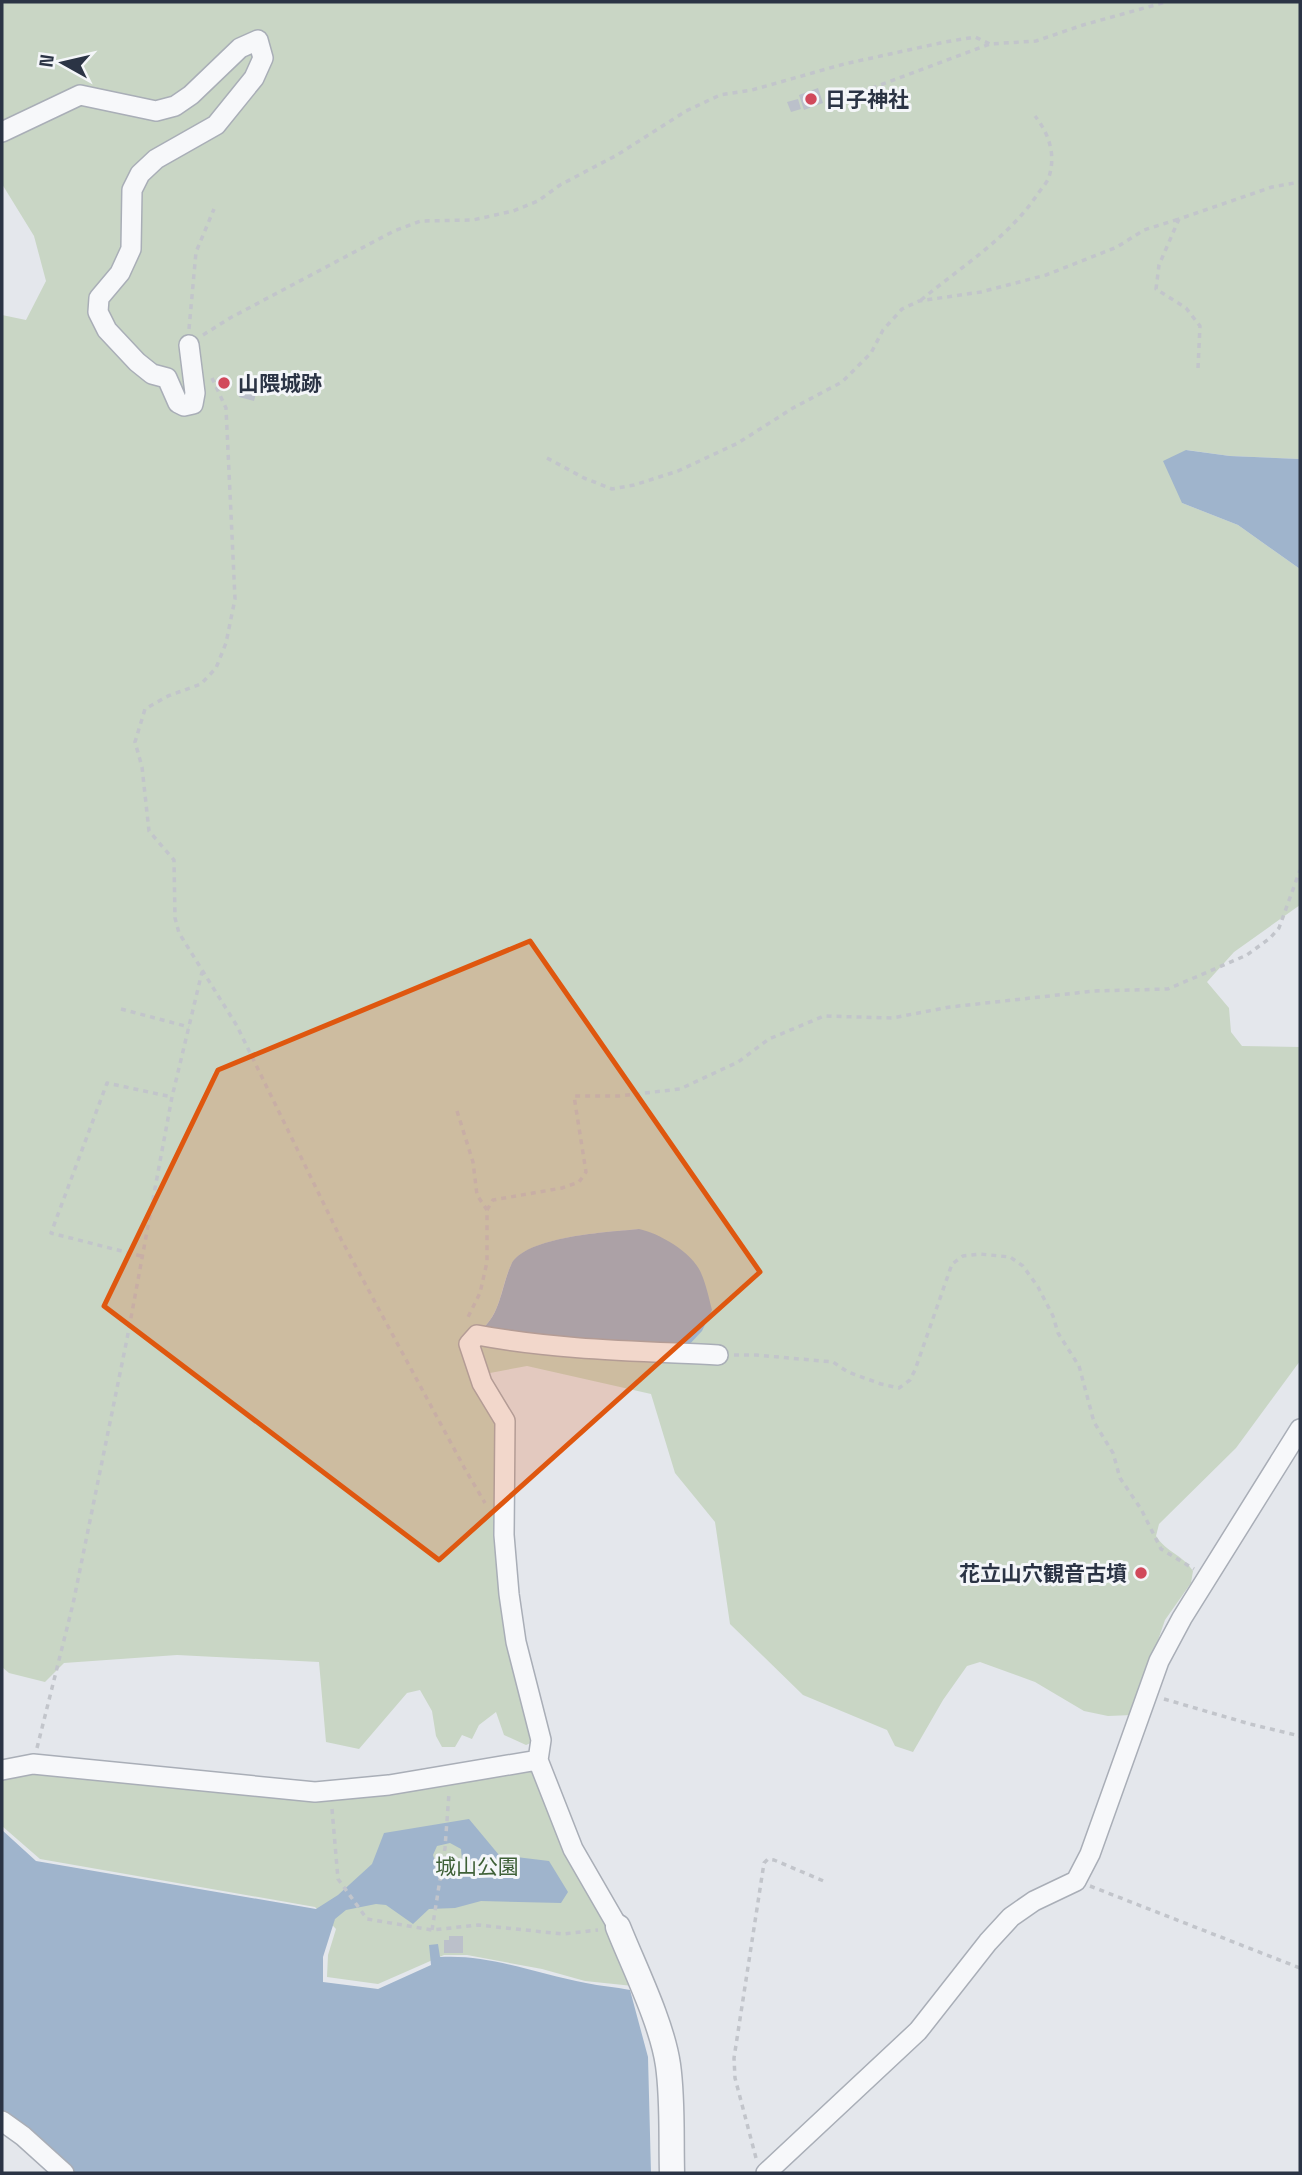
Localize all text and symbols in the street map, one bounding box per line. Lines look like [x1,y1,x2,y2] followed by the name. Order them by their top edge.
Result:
[28,28,98,98] north arrow
[33,53,60,69] text: N
[825,86,909,113] place label: 日子神社
[803,91,819,107] marker: 日子神社
[238,370,322,397] place label: 山隈城跡
[216,375,232,391] marker: 山隈城跡
[959,1560,1127,1587] place label: 花立山穴観音古墳
[1133,1565,1149,1581] marker: 花立山穴観音古墳
[435,1853,519,1880] park label: 城山公園

